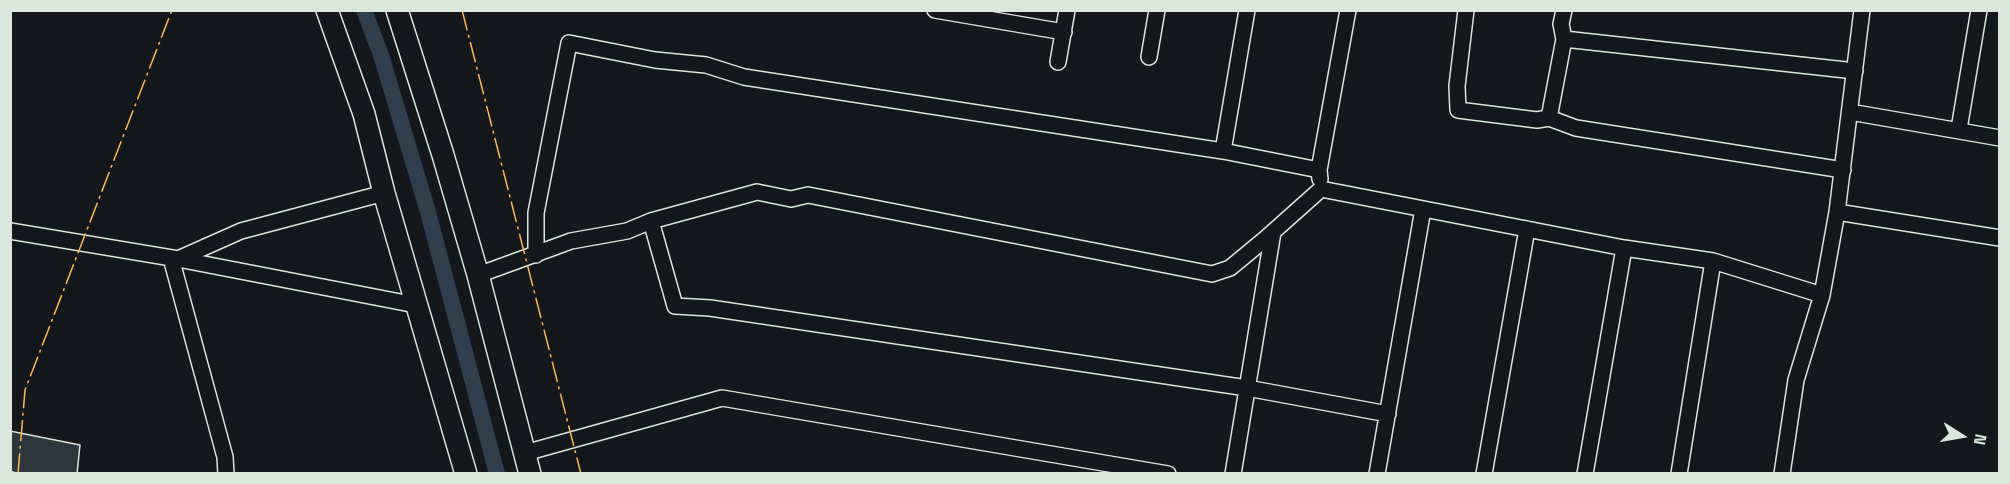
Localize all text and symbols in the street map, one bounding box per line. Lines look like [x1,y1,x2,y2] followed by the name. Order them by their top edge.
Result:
[1932,406,1992,466] north arrow
[1969,432,1991,447] text: N

